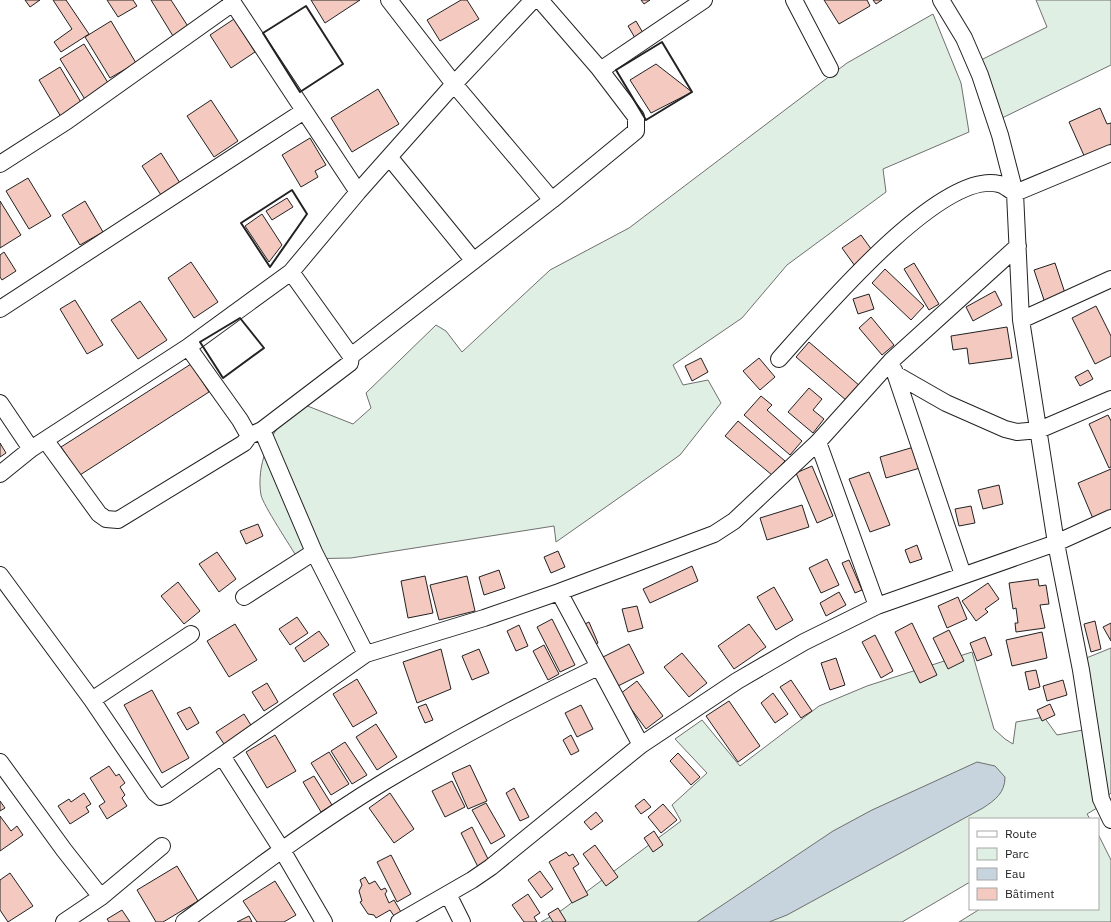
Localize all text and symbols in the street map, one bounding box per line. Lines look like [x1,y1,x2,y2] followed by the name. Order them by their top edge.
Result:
[969,818,1099,910] legend
[1005,826,1037,841] text: Route
[1005,846,1029,861] text: Parc
[1005,866,1025,881] text: Eau
[1005,886,1055,901] text: Bâtiment

